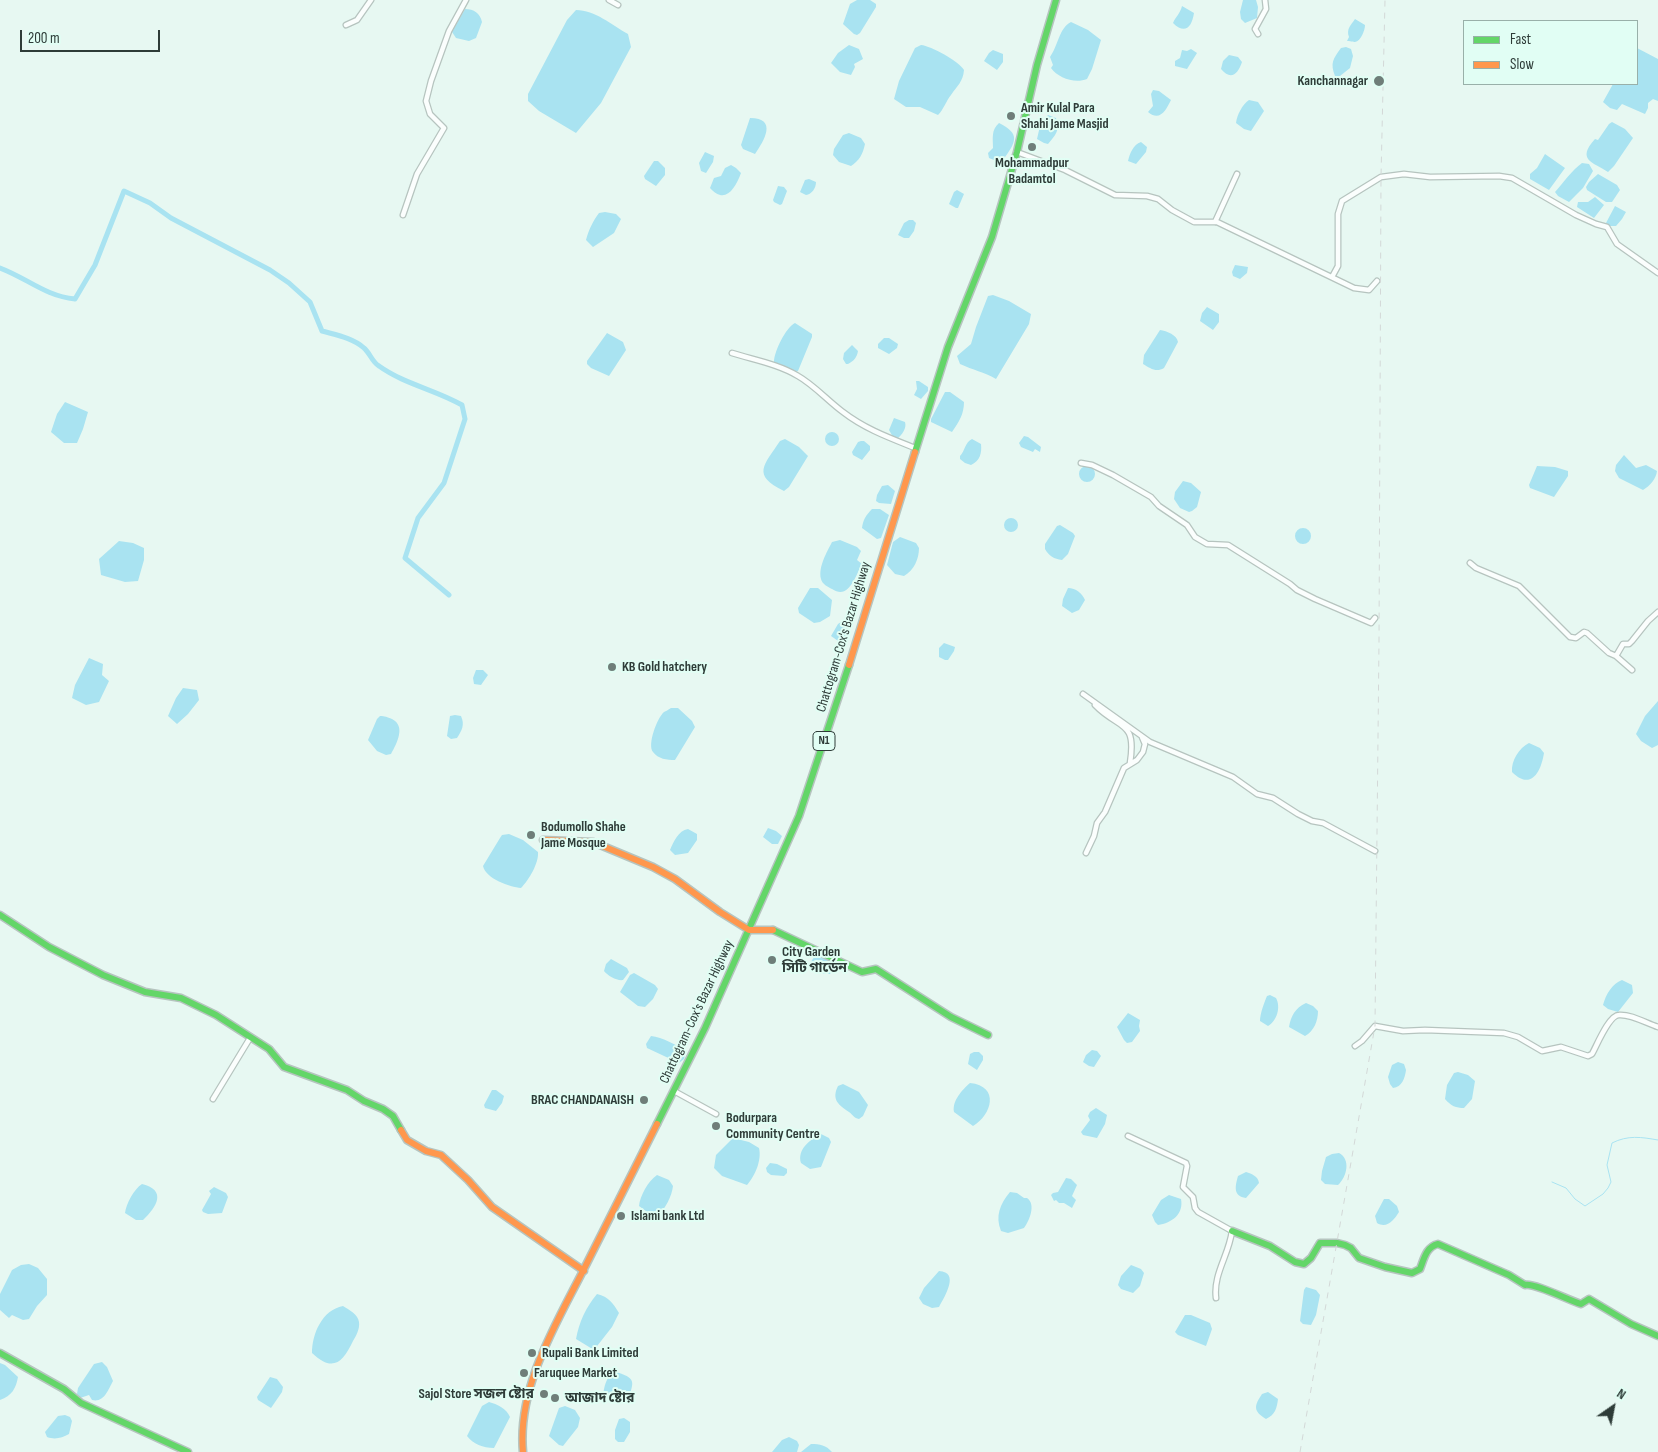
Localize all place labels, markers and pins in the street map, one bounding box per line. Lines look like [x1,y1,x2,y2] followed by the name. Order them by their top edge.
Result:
[1297,73,1368,89] place label: Kanchannagar
[1372,74,1386,88] marker: Kanchannagar
[1021,100,1109,132] place label: Amir Kulal Para Shahi Jame Masjid
[1005,110,1017,122] marker: Amir Kulal Para Shahi Jame Masjid
[1026,141,1038,153] marker: Mohammadpur Badamtol
[995,155,1069,188] place label: Mohammadpur Badamtol
[622,659,707,675] place label: KB Gold hatchery
[606,661,618,673] marker: KB Gold hatchery
[541,819,626,852] place label: Bodumollo Shahe Jame Mosque
[525,829,537,841] marker: Bodumollo Shahe Jame Mosque
[782,944,847,976] place label: City Garden সিটি গার্ডেন
[766,954,778,966] marker: City Garden সিটি গার্ডেন
[531,1092,634,1108] place label: BRAC CHANDANAISH
[638,1094,650,1106] marker: BRAC CHANDANAISH
[726,1110,820,1142] place label: Bodurpara Community Centre
[710,1120,722,1132] marker: Bodurpara Community Centre
[631,1208,704,1224] place label: Islami bank Ltd
[615,1210,627,1222] marker: Islami bank Ltd
[542,1345,639,1361] place label: Rupali Bank Limited
[526,1347,538,1359] marker: Rupali Bank Limited
[534,1365,617,1381] place label: Faruquee Market
[518,1367,530,1379] marker: Faruquee Market
[419,1386,534,1402] place label: Sajol Store সজল ষ্টোর
[538,1388,550,1400] marker: Sajol Store সজল ষ্টোর
[565,1390,634,1406] place label: আজাদ ষ্টোর
[549,1392,561,1404] marker: আজাদ ষ্টোর

